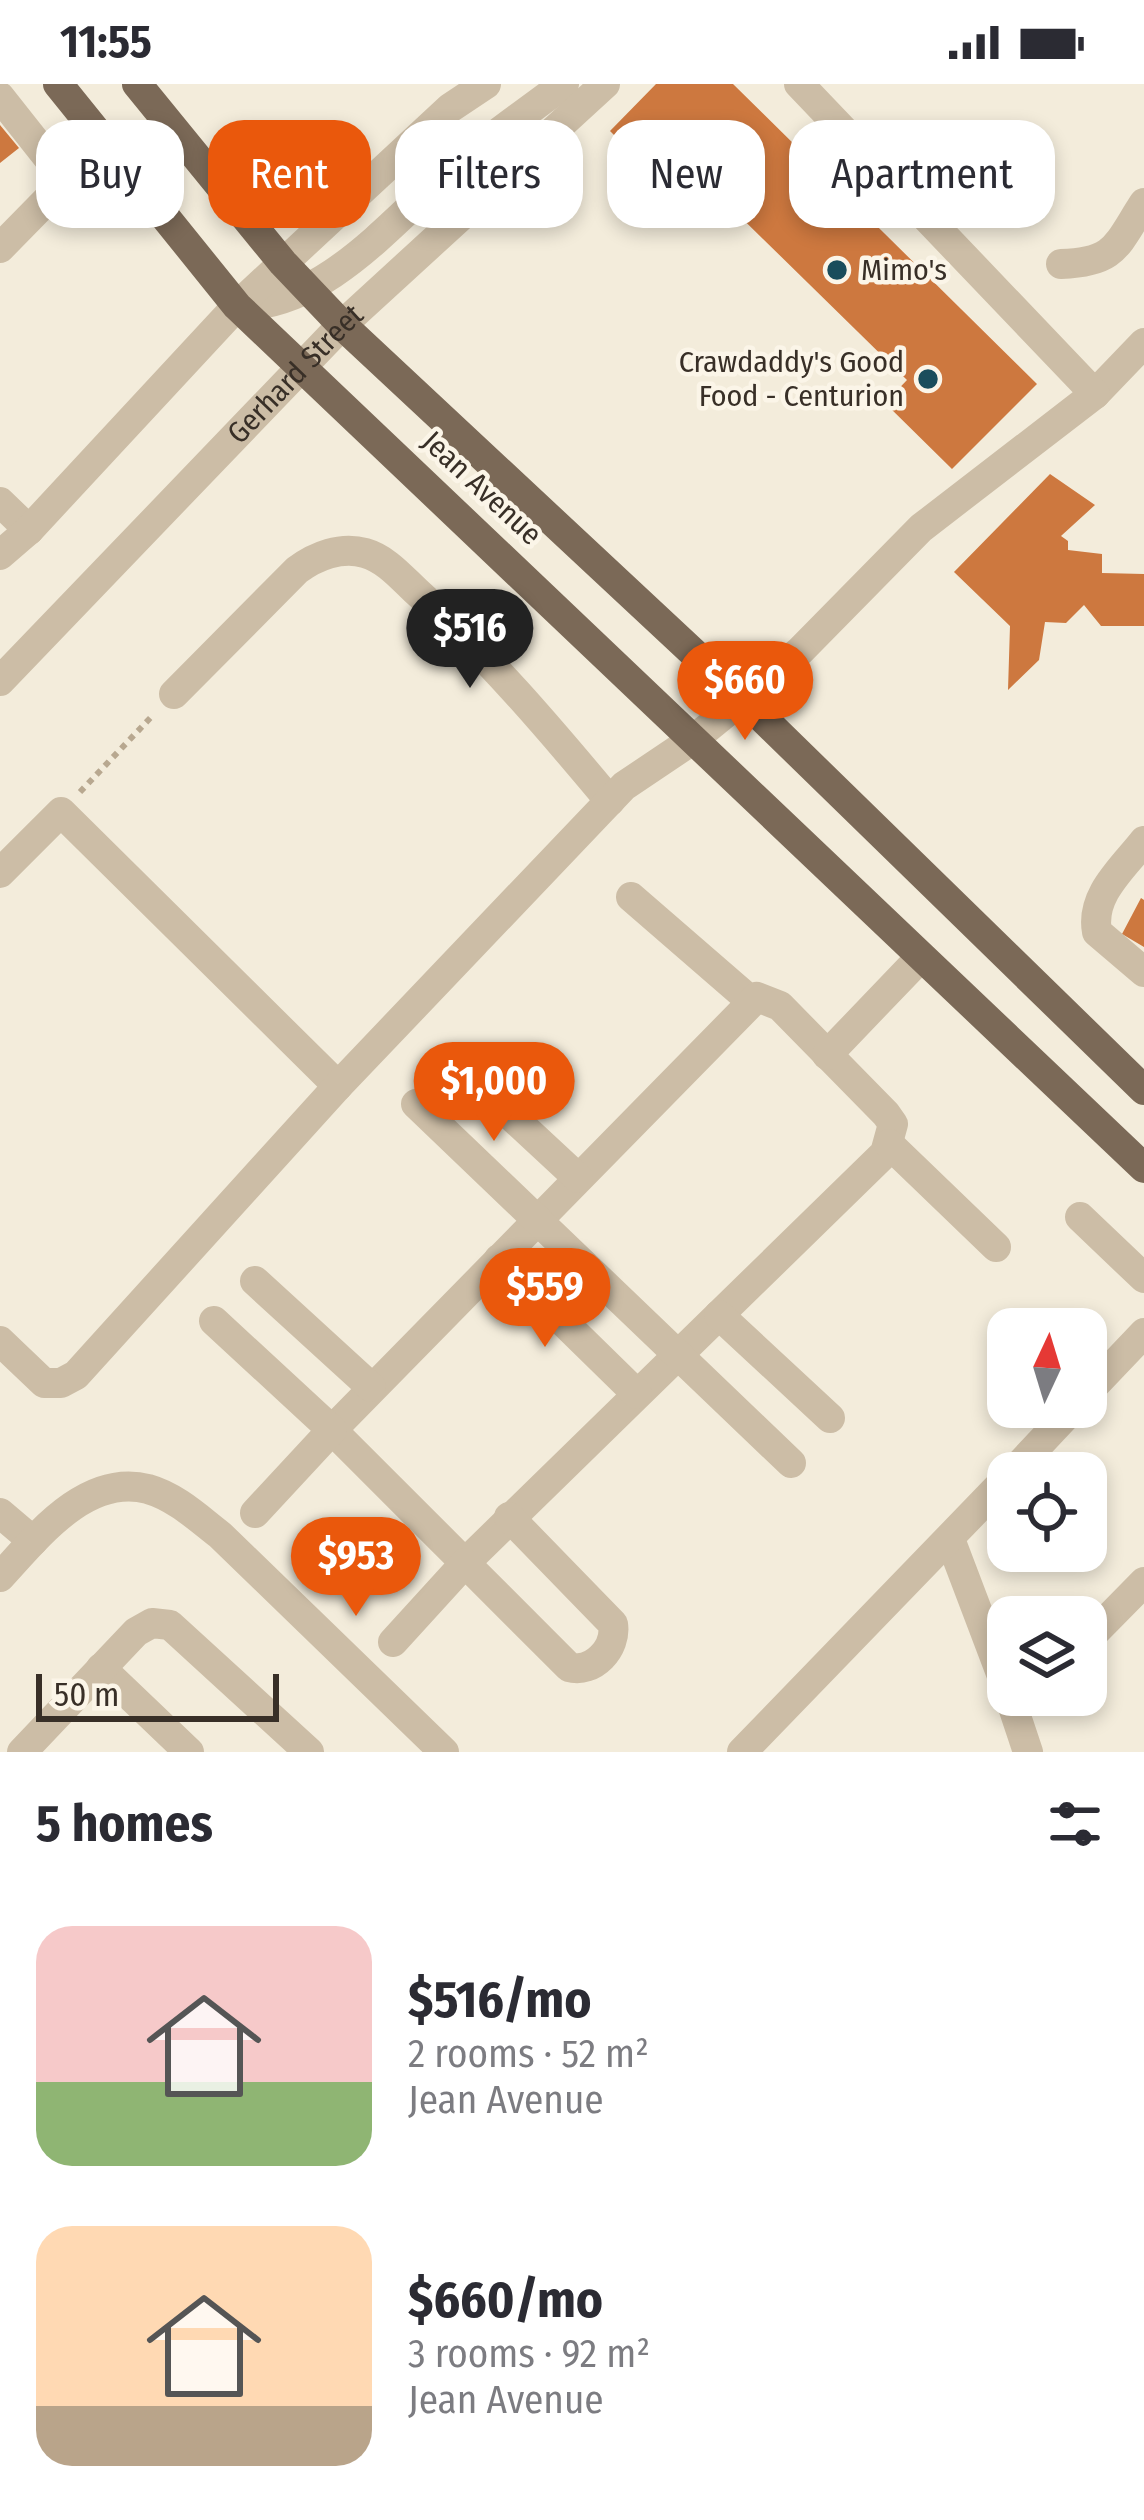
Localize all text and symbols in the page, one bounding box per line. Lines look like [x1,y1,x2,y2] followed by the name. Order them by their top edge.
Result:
[60,15,152,69] text: 11:55
[36,120,184,228] chip: Buy
[208,120,371,228] chip: Rent
[395,120,583,228] chip: Filters
[607,120,765,228] chip: New
[789,120,1055,228] chip: Apartment
[861,252,947,288] place label: Mimo's
[824,257,850,283] marker: Mimo's
[220,297,371,451] street label: Gerhard Street
[679,344,904,414] place label: Crawdaddy's Good Food - Centurion
[915,366,941,392] marker: Crawdaddy's Good Food - Centurion
[415,424,549,552] street label: Jean Avenue
[399,589,541,691] pin: $516
[433,605,507,651] text: $516
[674,641,816,743] pin: $660
[704,657,786,703] text: $660
[396,1042,592,1144] pin: $1,000
[441,1058,547,1104] text: $1,000
[474,1248,616,1350] pin: $559
[506,1264,584,1310] text: $559
[987,1308,1107,1428] north arrow
[987,1308,1107,1716] map controls
[987,1452,1107,1572] button: locate
[285,1517,427,1619] pin: $953
[318,1533,394,1579] text: $953
[987,1596,1107,1716] button: layers
[36,1668,279,1721] scale bar
[54,1675,119,1715] text: 50 m
[1042,1791,1108,1857] icon: filters
[36,1793,213,1855] text: 5 homes
[408,1969,591,2031] text: $516/mo
[132,1974,276,2118] icon: home
[408,2031,649,2077] text: 2 rooms · 52 m²
[408,2077,604,2123] text: Jean Avenue
[408,2269,603,2331] text: $660/mo
[132,2274,276,2418] icon: home
[408,2331,650,2377] text: 3 rooms · 92 m²
[408,2377,604,2423] text: Jean Avenue

